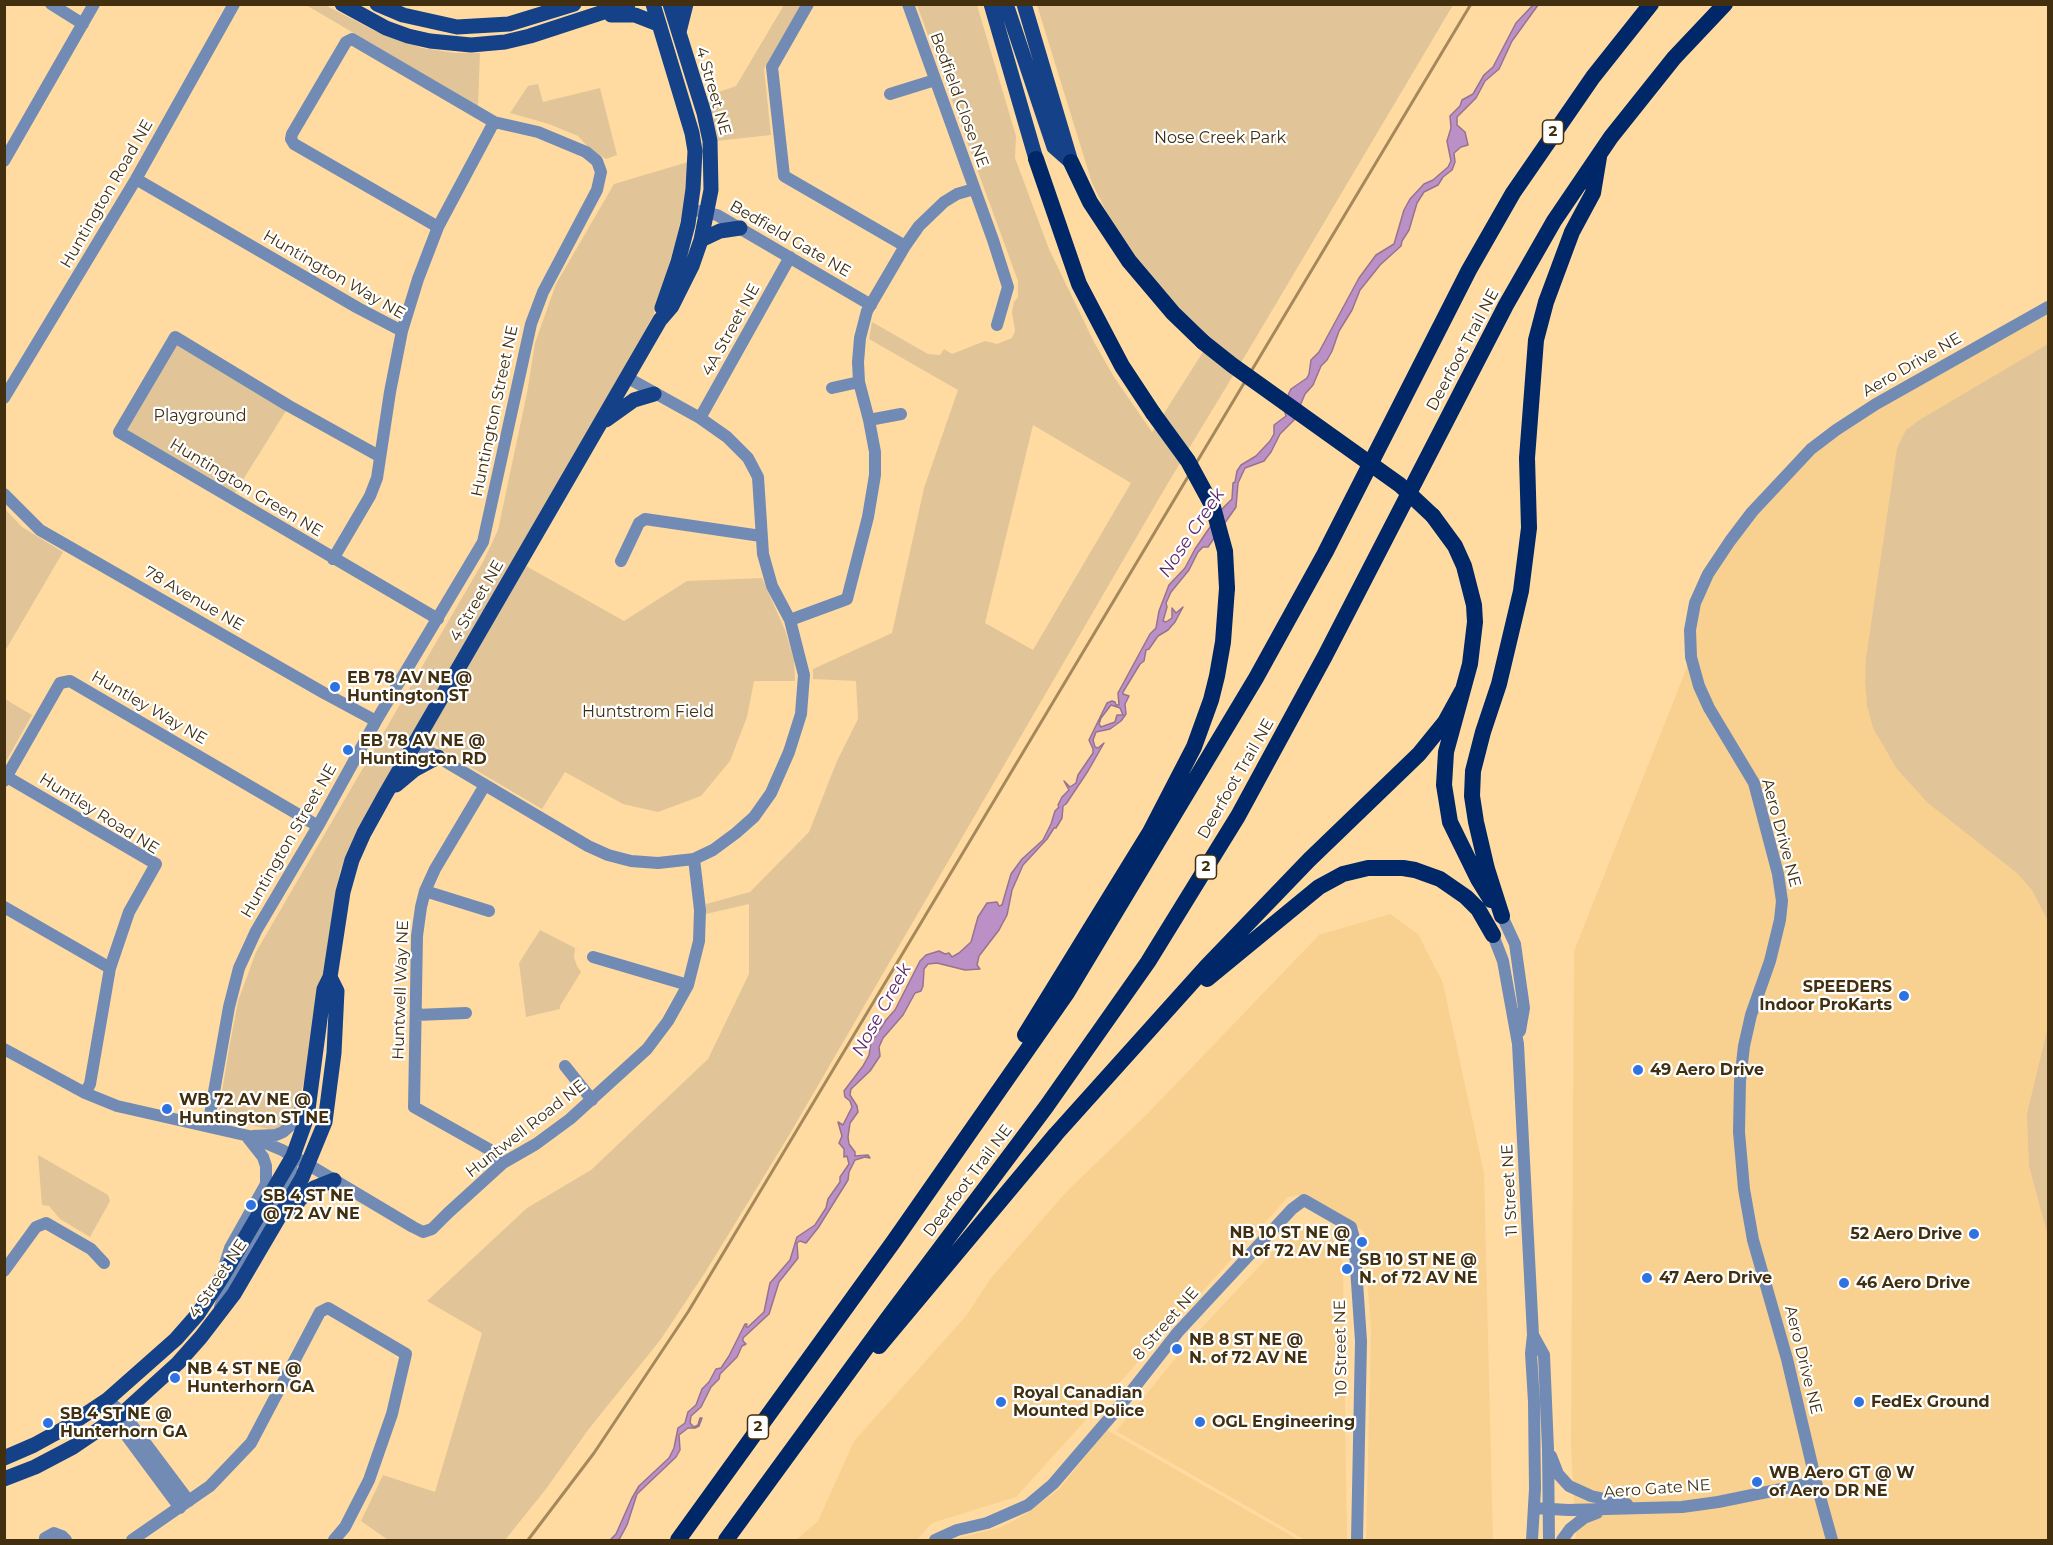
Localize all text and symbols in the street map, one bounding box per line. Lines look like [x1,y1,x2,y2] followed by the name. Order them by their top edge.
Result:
[926,30,992,170] street label: Bedfield Close NE
[691,45,735,137] street label: 4 Street NE
[57,116,157,272] street label: Huntington Road NE
[1542,120,1564,144] road number: 2
[1154,128,1286,148] park label: Nose Creek Park
[726,196,854,282] street label: Bedfield Gate NE
[259,226,409,324] street label: Huntington Way NE
[698,281,764,379] street label: 4A Street NE
[1423,286,1503,414] street label: Deerfoot Trail NE
[467,324,523,498] street label: Huntington Street NE
[1859,329,1965,401] street label: Aero Drive NE
[154,406,246,426] park label: Playground
[166,435,326,541] street label: Huntington Green NE
[1154,484,1230,582] water label: Nose Creek
[446,557,508,645] street label: 4 Street NE
[141,563,247,635] street label: 78 Avenue NE
[88,667,210,749] street label: Huntley Way NE
[347,668,472,706] place label: EB 78 AV NE @ Huntington ST
[328,680,342,694] marker: EB 78 AV NE @ Huntington ST
[582,702,714,722] park label: Huntstrom Field
[1194,715,1278,843] street label: Deerfoot Trail NE
[360,731,487,769] place label: EB 78 AV NE @ Huntington RD
[341,743,355,757] marker: EB 78 AV NE @ Huntington RD
[237,761,341,921] street label: Huntington Street NE
[36,769,162,859] street label: Huntley Road NE
[1757,777,1805,889] street label: Aero Drive NE
[1196,855,1216,879] road number: 2
[389,920,413,1060] street label: Huntwell Way NE
[848,960,916,1060] water label: Nose Creek
[1759,977,1892,1015] place label: SPEEDERS Indoor ProKarts
[1897,989,1911,1003] marker: SPEEDERS Indoor ProKarts
[1650,1060,1764,1080] place label: 49 Aero Drive
[1631,1063,1645,1077] marker: 49 Aero Drive
[462,1076,590,1182] street label: Huntwell Road NE
[179,1090,329,1128] place label: WB 72 AV NE @ Huntington ST NE
[160,1102,174,1116] marker: WB 72 AV NE @ Huntington ST NE
[920,1121,1016,1241] street label: Deerfoot Trail NE
[1498,1144,1522,1236] street label: 11 Street NE
[263,1186,360,1224] place label: SB 4 ST NE @ 72 AV NE
[244,1198,258,1212] marker: SB 4 ST NE @ 72 AV NE
[1229,1223,1350,1261] place label: NB 10 ST NE @ N. of 72 AV NE
[1850,1224,1962,1244] place label: 52 Aero Drive
[1967,1227,1981,1241] marker: 52 Aero Drive
[1355,1235,1369,1249] marker: NB 10 ST NE @ N. of 72 AV NE
[185,1236,251,1322] street label: 4 Street NE
[1359,1250,1478,1288] place label: SB 10 ST NE @ N. of 72 AV NE
[1340,1262,1354,1276] marker: SB 10 ST NE @ N. of 72 AV NE
[1659,1268,1772,1288] place label: 47 Aero Drive
[1640,1271,1654,1285] marker: 47 Aero Drive
[1856,1273,1970,1293] place label: 46 Aero Drive
[1837,1276,1851,1290] marker: 46 Aero Drive
[1129,1283,1203,1365] street label: 8 Street NE
[1331,1299,1351,1397] street label: 10 Street NE
[1780,1304,1826,1416] street label: Aero Drive NE
[1189,1330,1308,1368] place label: NB 8 ST NE @ N. of 72 AV NE
[1170,1342,1184,1356] marker: NB 8 ST NE @ N. of 72 AV NE
[187,1359,314,1397] place label: NB 4 ST NE @ Hunterhorn GA
[168,1371,182,1385] marker: NB 4 ST NE @ Hunterhorn GA
[1013,1383,1144,1421] place label: Royal Canadian Mounted Police
[1871,1392,1990,1412] place label: FedEx Ground
[994,1395,1008,1409] marker: Royal Canadian Mounted Police
[1852,1395,1866,1409] marker: FedEx Ground
[60,1404,187,1442] place label: SB 4 ST NE @ Hunterhorn GA
[1212,1412,1355,1432] place label: OGL Engineering
[748,1415,768,1439] road number: 2
[1193,1415,1207,1429] marker: OGL Engineering
[41,1416,55,1430] marker: SB 4 ST NE @ Hunterhorn GA
[1769,1463,1915,1501] place label: WB Aero GT @ W of Aero DR NE
[1750,1475,1764,1489] marker: WB Aero GT @ W of Aero DR NE
[1603,1476,1711,1502] street label: Aero Gate NE

